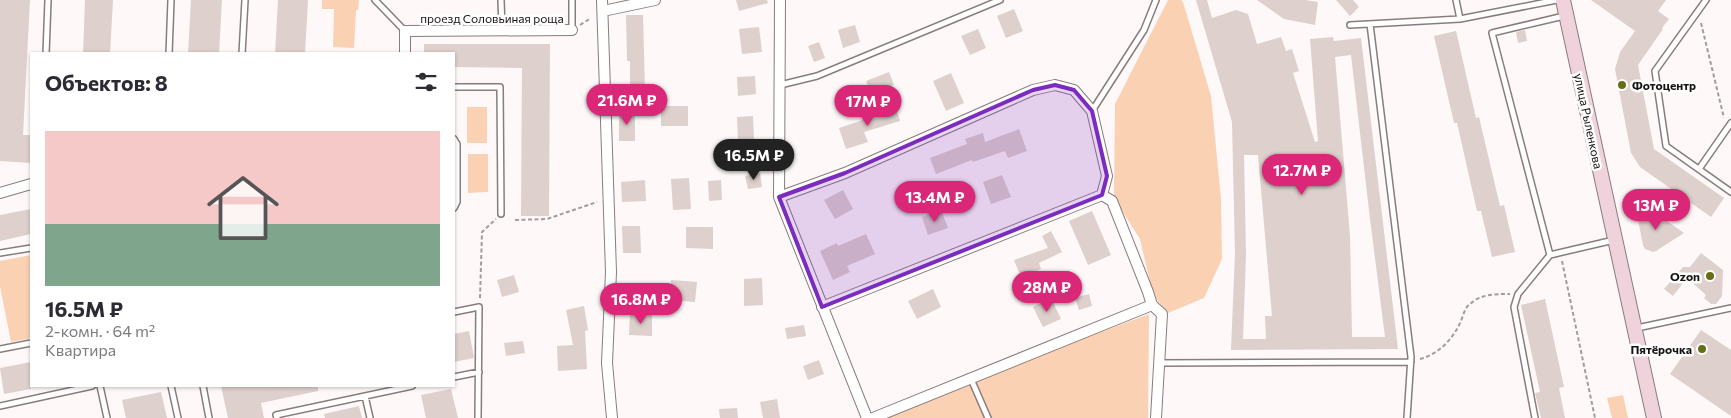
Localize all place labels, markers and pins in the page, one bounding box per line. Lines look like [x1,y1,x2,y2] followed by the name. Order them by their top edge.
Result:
[1632,78,1696,92] place label: Фотоцентр
[1616,79,1628,91] marker: Фотоцентр
[581,84,673,126] pin: 21.6M ₽
[833,84,903,127] pin: 17M ₽
[708,138,800,181] pin: 16.5M ₽
[1256,154,1348,196] pin: 12.7M ₽
[889,180,981,223] pin: 13.4M ₽
[1621,188,1691,231] pin: 13M ₽
[1670,269,1700,283] place label: Ozon
[1012,270,1082,313] pin: 28M ₽
[1704,270,1716,282] marker: Ozon
[595,282,687,325] pin: 16.8M ₽
[1630,342,1692,356] place label: Пятёрочка
[1696,343,1708,355] marker: Пятёрочка

